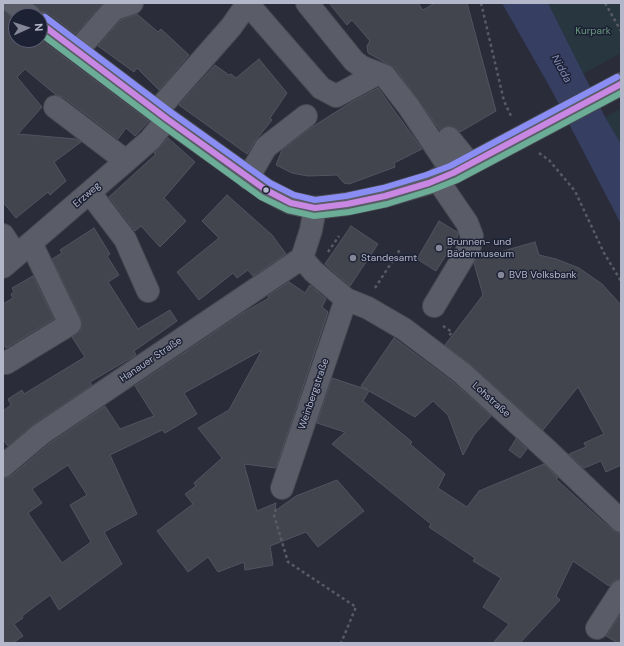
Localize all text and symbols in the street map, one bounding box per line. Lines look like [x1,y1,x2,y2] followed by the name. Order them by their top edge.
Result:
[8,8,48,48] north arrow
[32,23,46,32] text: N
[575,25,611,37] park label: Kurpark
[548,53,574,85] water label: Nidda
[71,180,103,210] street label: Erzweg
[261,185,271,195] unlabelled marker
[447,236,514,260] place label: Brunnen- und Bädermuseum
[434,243,444,253] marker: Brunnen- und Bädermuseum
[361,252,417,264] place label: Standesamt
[348,253,358,263] marker: Standesamt
[509,269,577,281] place label: BVB Volksbank
[496,270,506,280] marker: BVB Volksbank
[118,335,184,385] street label: Hanauer Straße
[296,357,332,431] street label: Weinbergstraße
[470,380,512,420] street label: Lohstraße

